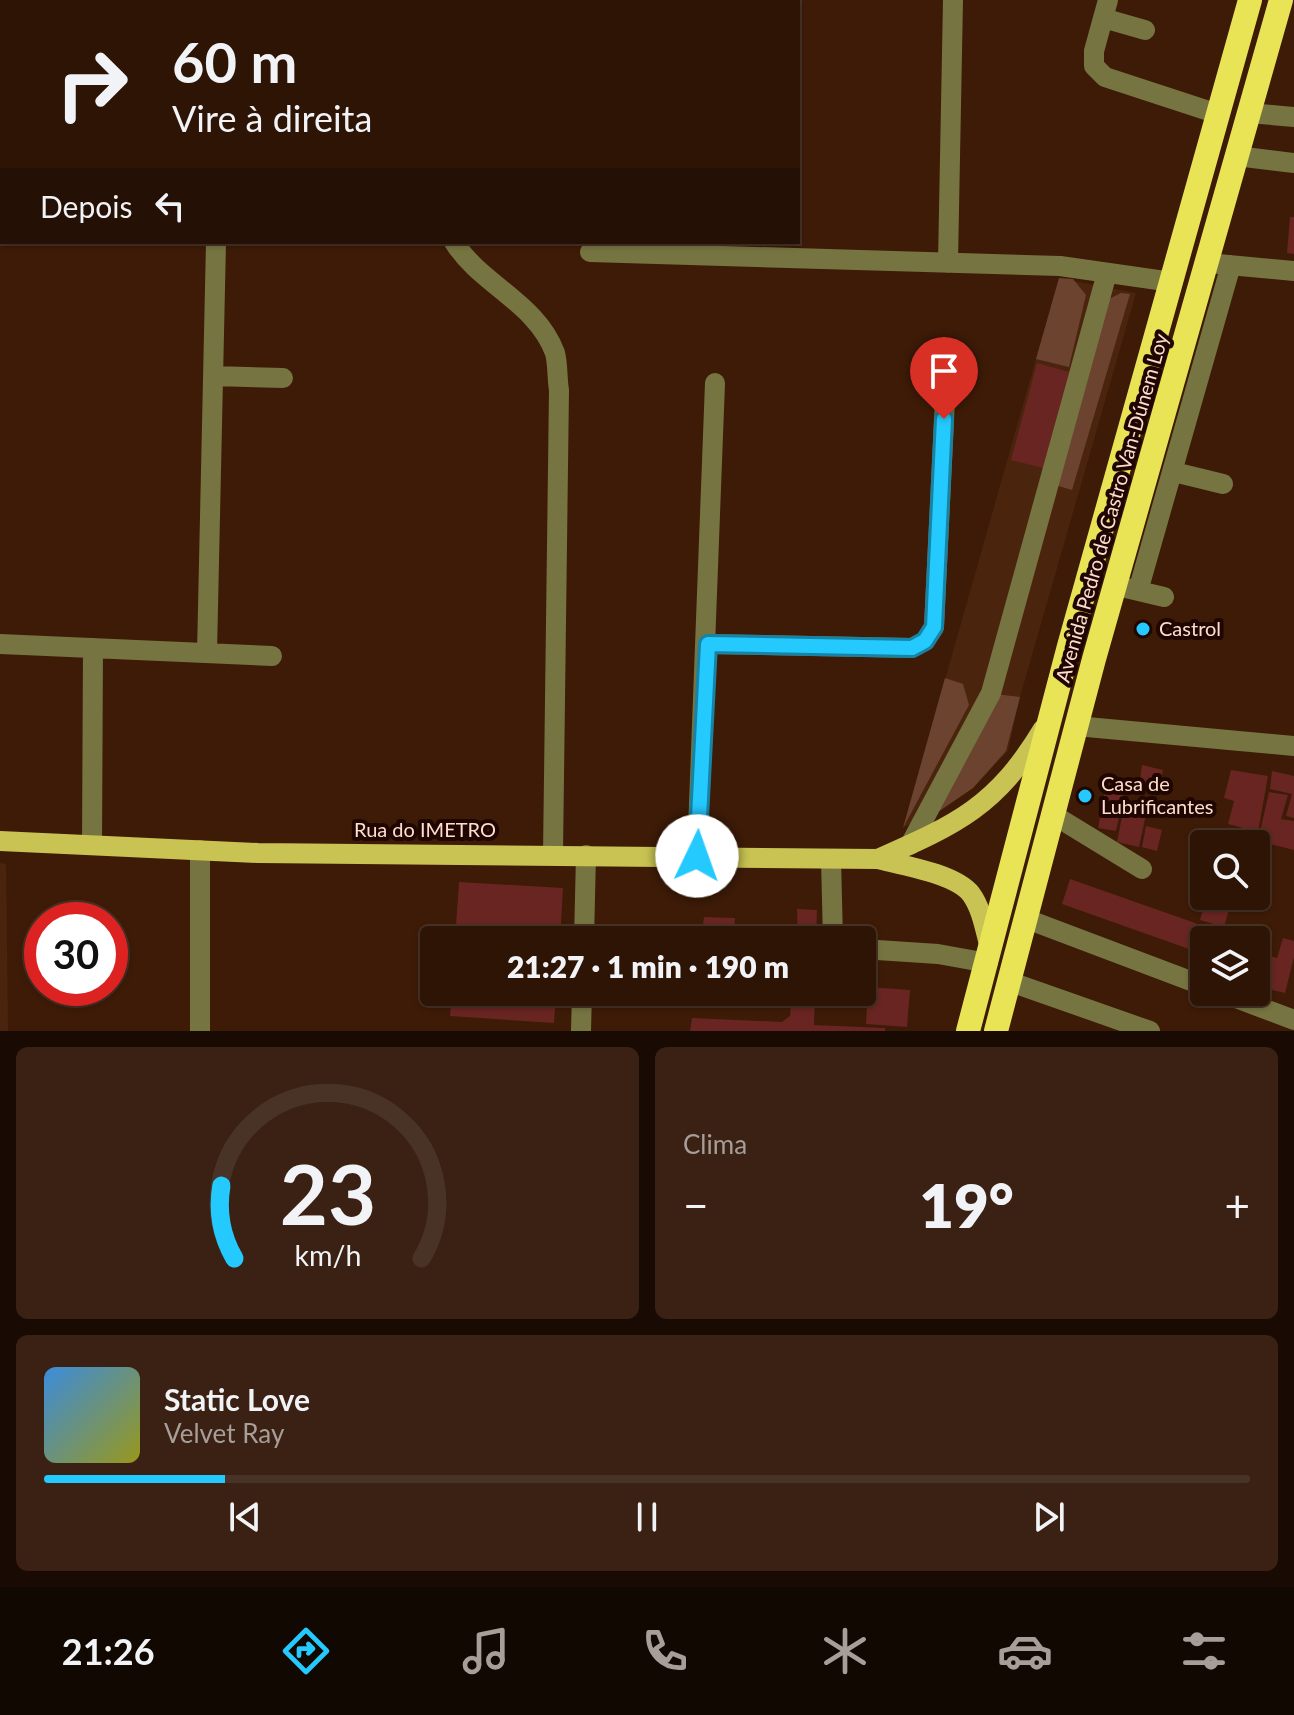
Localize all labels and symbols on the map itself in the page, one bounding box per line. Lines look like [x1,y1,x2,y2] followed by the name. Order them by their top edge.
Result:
[1050,330,1173,685] street label: Avenida Pedro de Castro Van-Dúnem Loy
[910,337,978,419] pin
[1159,616,1221,640] place label: Castrol
[1134,620,1152,638] marker: Castrol
[1101,771,1213,818] place label: Casa de Lubrificantes
[1076,787,1094,805] marker: Casa de Lubrificantes
[655,814,739,898] position arrow
[354,817,496,841] street label: Rua do IMETRO
[24,902,128,1006] speed limit sign: 30

